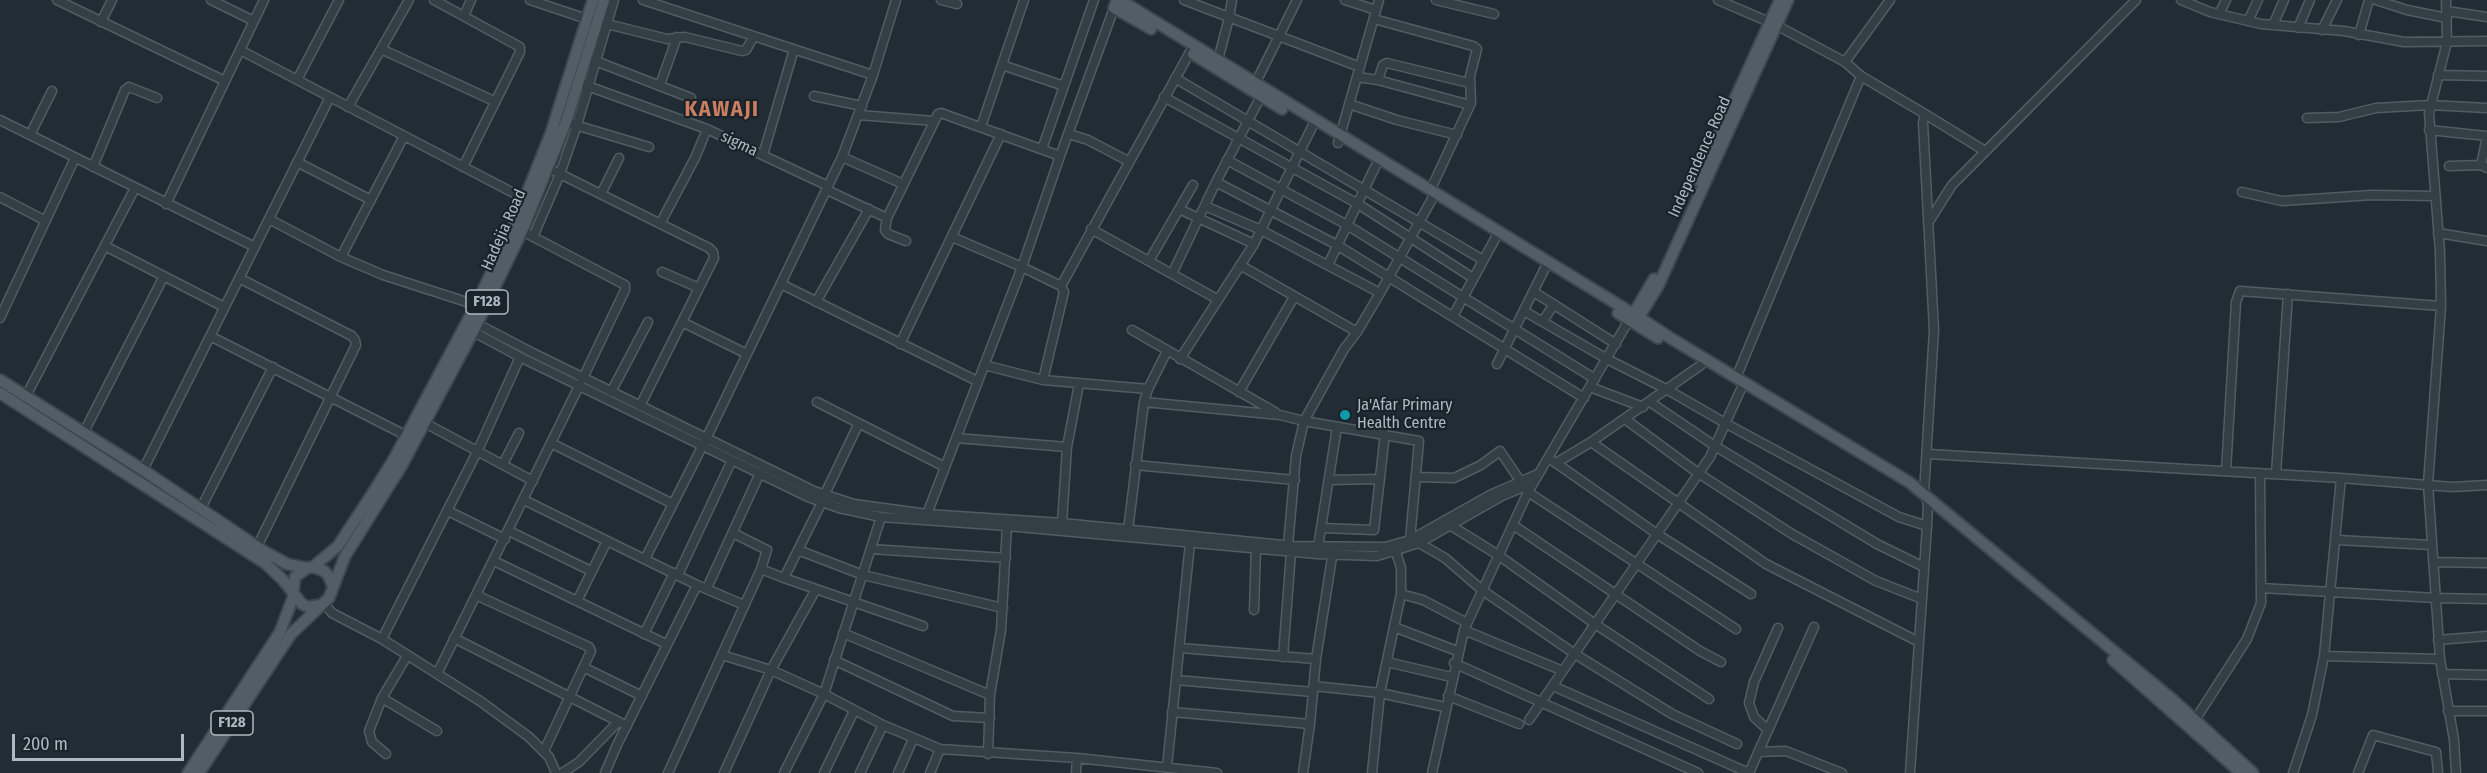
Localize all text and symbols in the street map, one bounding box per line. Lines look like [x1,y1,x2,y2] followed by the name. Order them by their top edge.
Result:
[1665,94,1735,220] street label: Independence Road
[685,97,759,123] district label: KAWAJI
[717,127,761,161] street label: sigma
[478,186,530,274] street label: Hadejia Road
[466,290,508,314] road number: F128
[1357,396,1452,434] place label: Ja'Afar Primary Health Centre
[1338,408,1352,422] marker: Ja'Afar Primary Health Centre
[211,711,253,735] road number: F128
[15,722,188,760] scale bar
[23,733,68,755] text: 200 m

